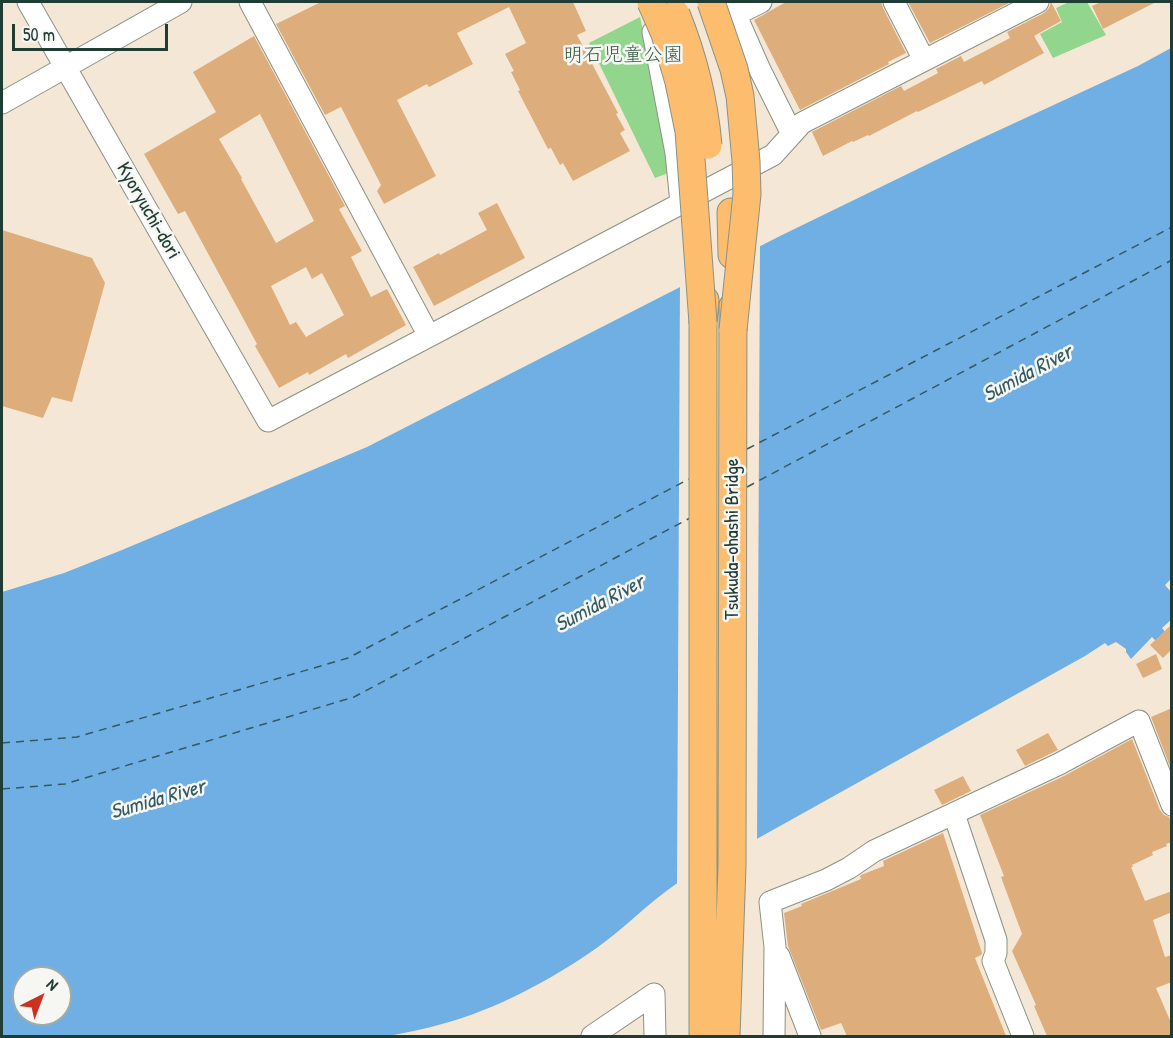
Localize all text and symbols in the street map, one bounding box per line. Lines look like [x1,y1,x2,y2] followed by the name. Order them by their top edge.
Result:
[15,12,171,50] scale bar
[23,22,55,47] text: 50 m
[563,44,683,68] park label: 明石児童公園
[111,158,185,264] street label: Kyoryuchi-dori
[979,340,1077,408] water label: Sumida River
[721,458,745,620] street label: Tsukuda-ohashi Bridge
[551,570,649,638] water label: Sumida River
[108,774,208,826] water label: Sumida River
[12,966,72,1026] north arrow
[42,973,63,995] text: N

